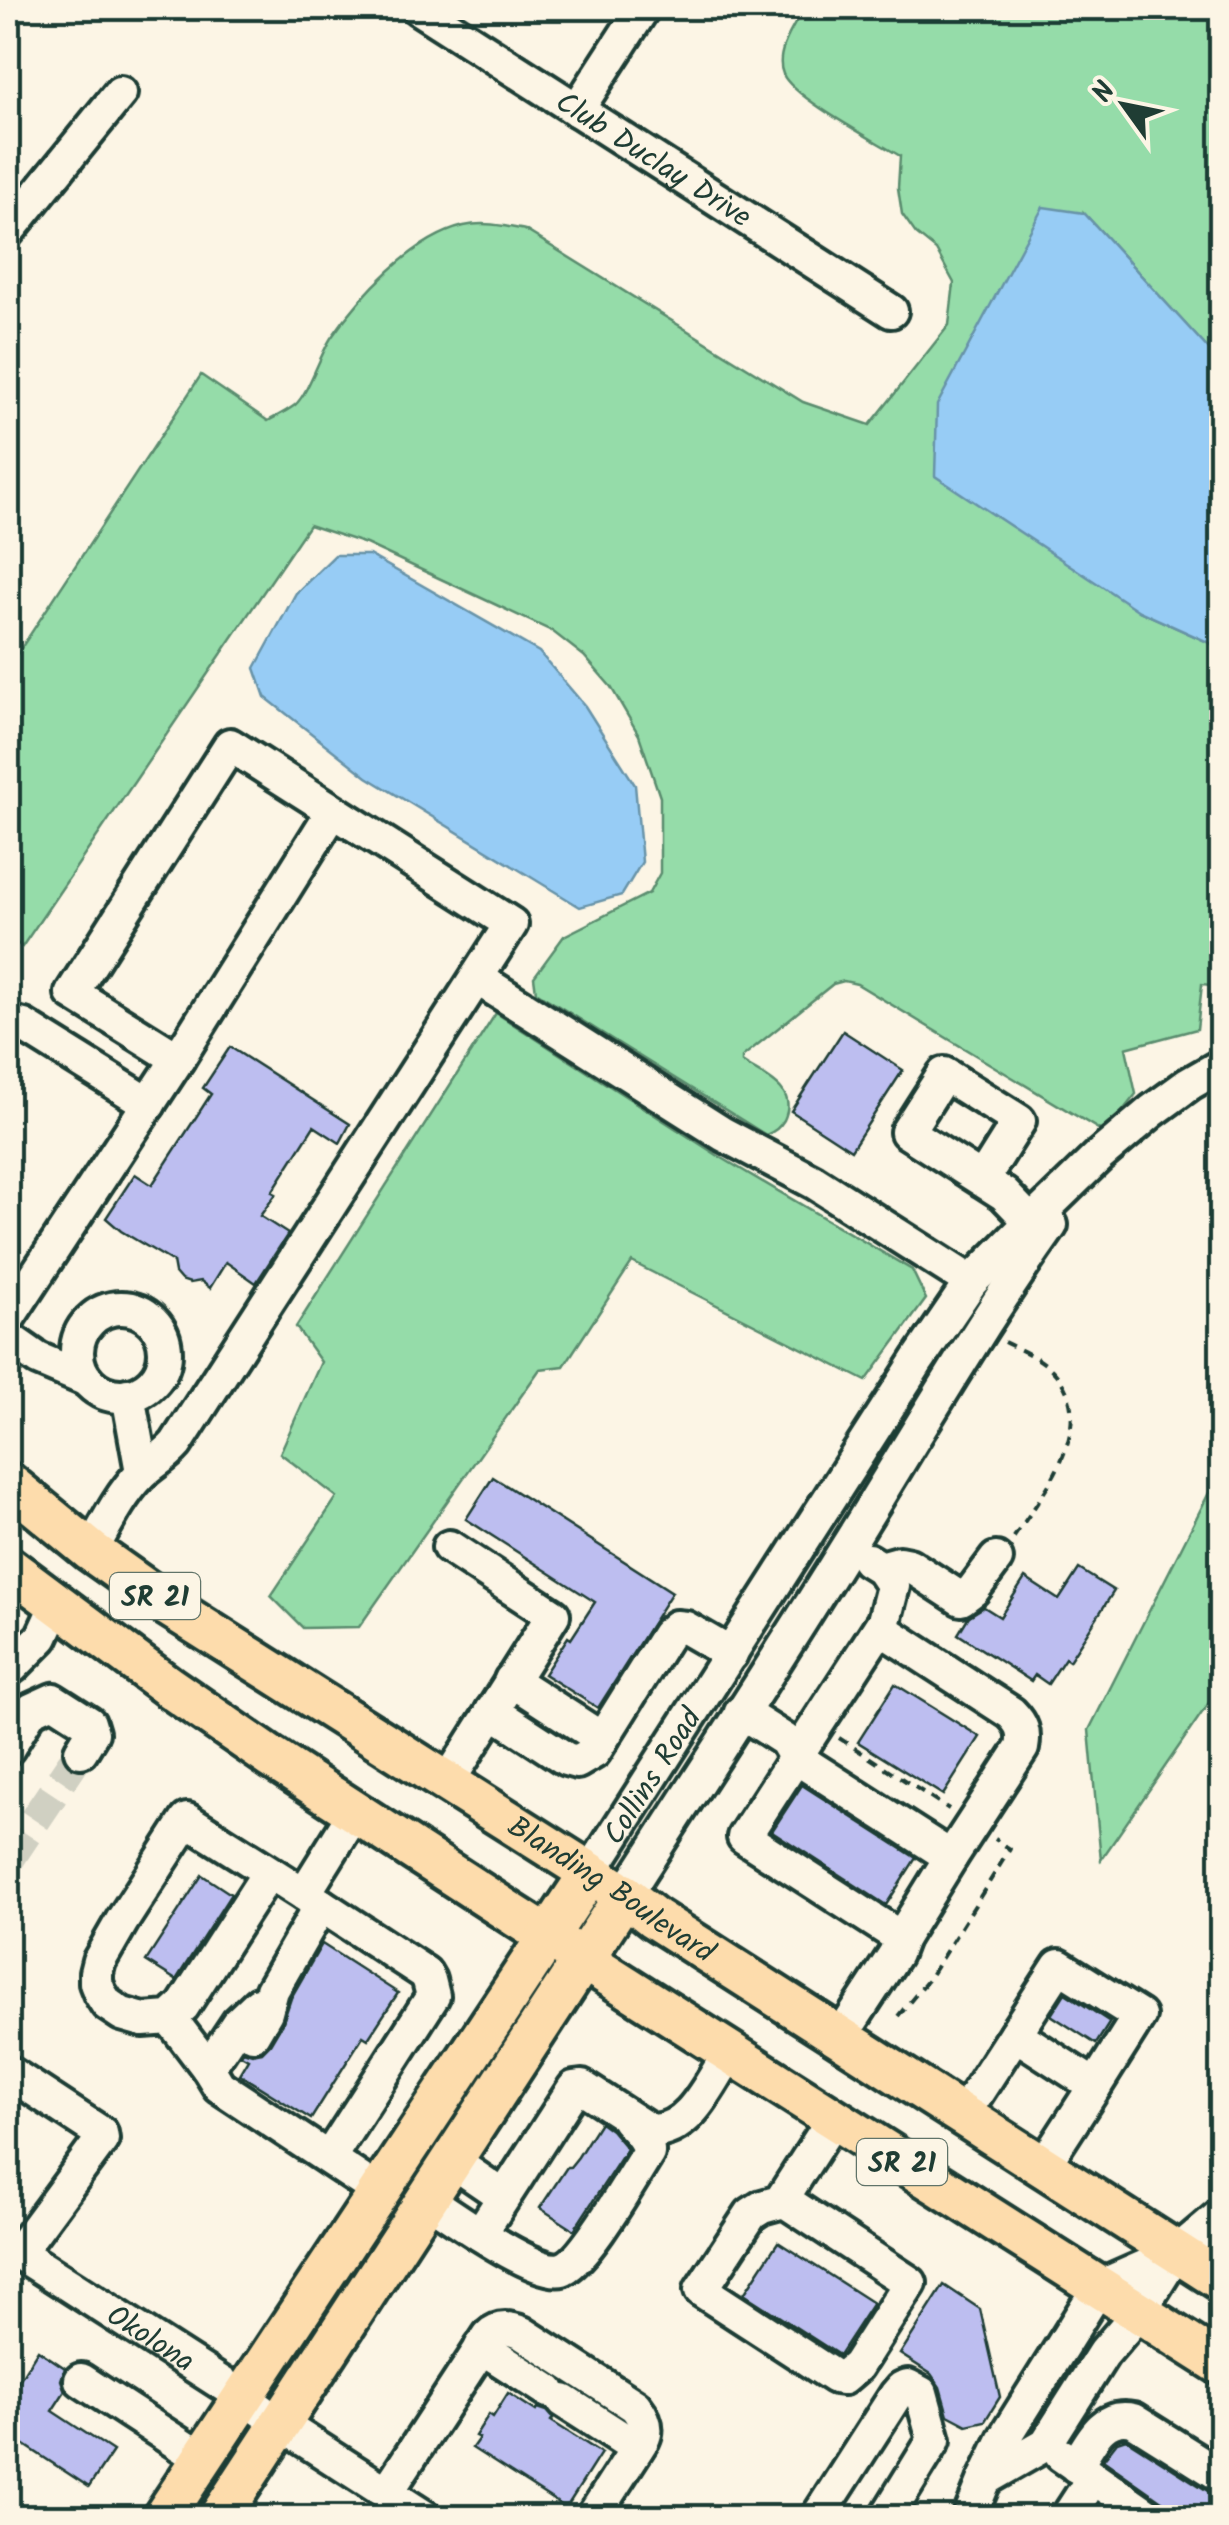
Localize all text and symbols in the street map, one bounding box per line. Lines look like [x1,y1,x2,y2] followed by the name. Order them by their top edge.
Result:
[1074,55,1174,155] north arrow
[1081,73,1129,112] text: N
[545,80,760,242] street label: Club Duclay Drive
[110,1573,200,1619] road number: SR 21
[592,1698,716,1855] street label: Collins Road
[497,1804,725,1977] street label: Blanding Boulevard
[857,2139,947,2185] road number: SR 21
[96,2293,204,2386] street label: Okolona

